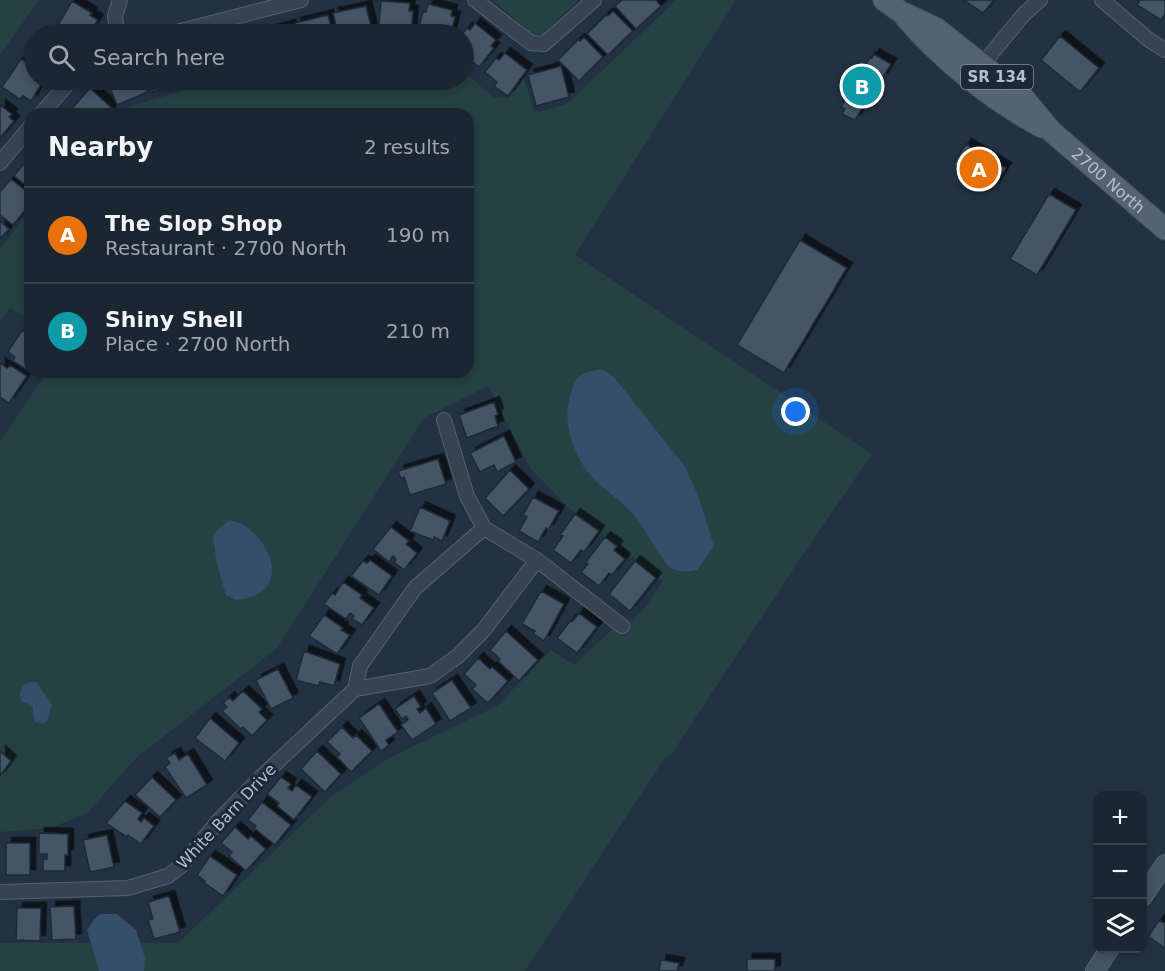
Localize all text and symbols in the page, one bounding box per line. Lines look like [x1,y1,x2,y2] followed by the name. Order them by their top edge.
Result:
[24,24,474,90] search box
[45,41,78,74] icon: search
[93,45,225,70] text: Search here
[842,64,882,109] pin: B
[961,65,1033,89] road number: SR 134
[48,132,153,162] text: Nearby
[364,135,450,159] text: 2 results
[1068,144,1149,217] street label: 2700 North
[960,146,998,192] pin: A
[105,211,283,236] text: The Slop Shop
[60,223,75,247] text: A
[386,223,450,247] text: 190 m
[105,236,347,260] text: Restaurant · 2700 North
[105,307,243,332] text: Shiny Shell
[60,319,75,343] text: B
[386,319,450,343] text: 210 m
[105,332,290,356] text: Place · 2700 North
[781,397,810,426] your location
[173,760,280,873] street label: White Barn Drive
[1093,791,1147,953] map controls
[1093,791,1147,845] button: +
[1093,845,1147,899] button: −
[1093,899,1147,953] button: layers

